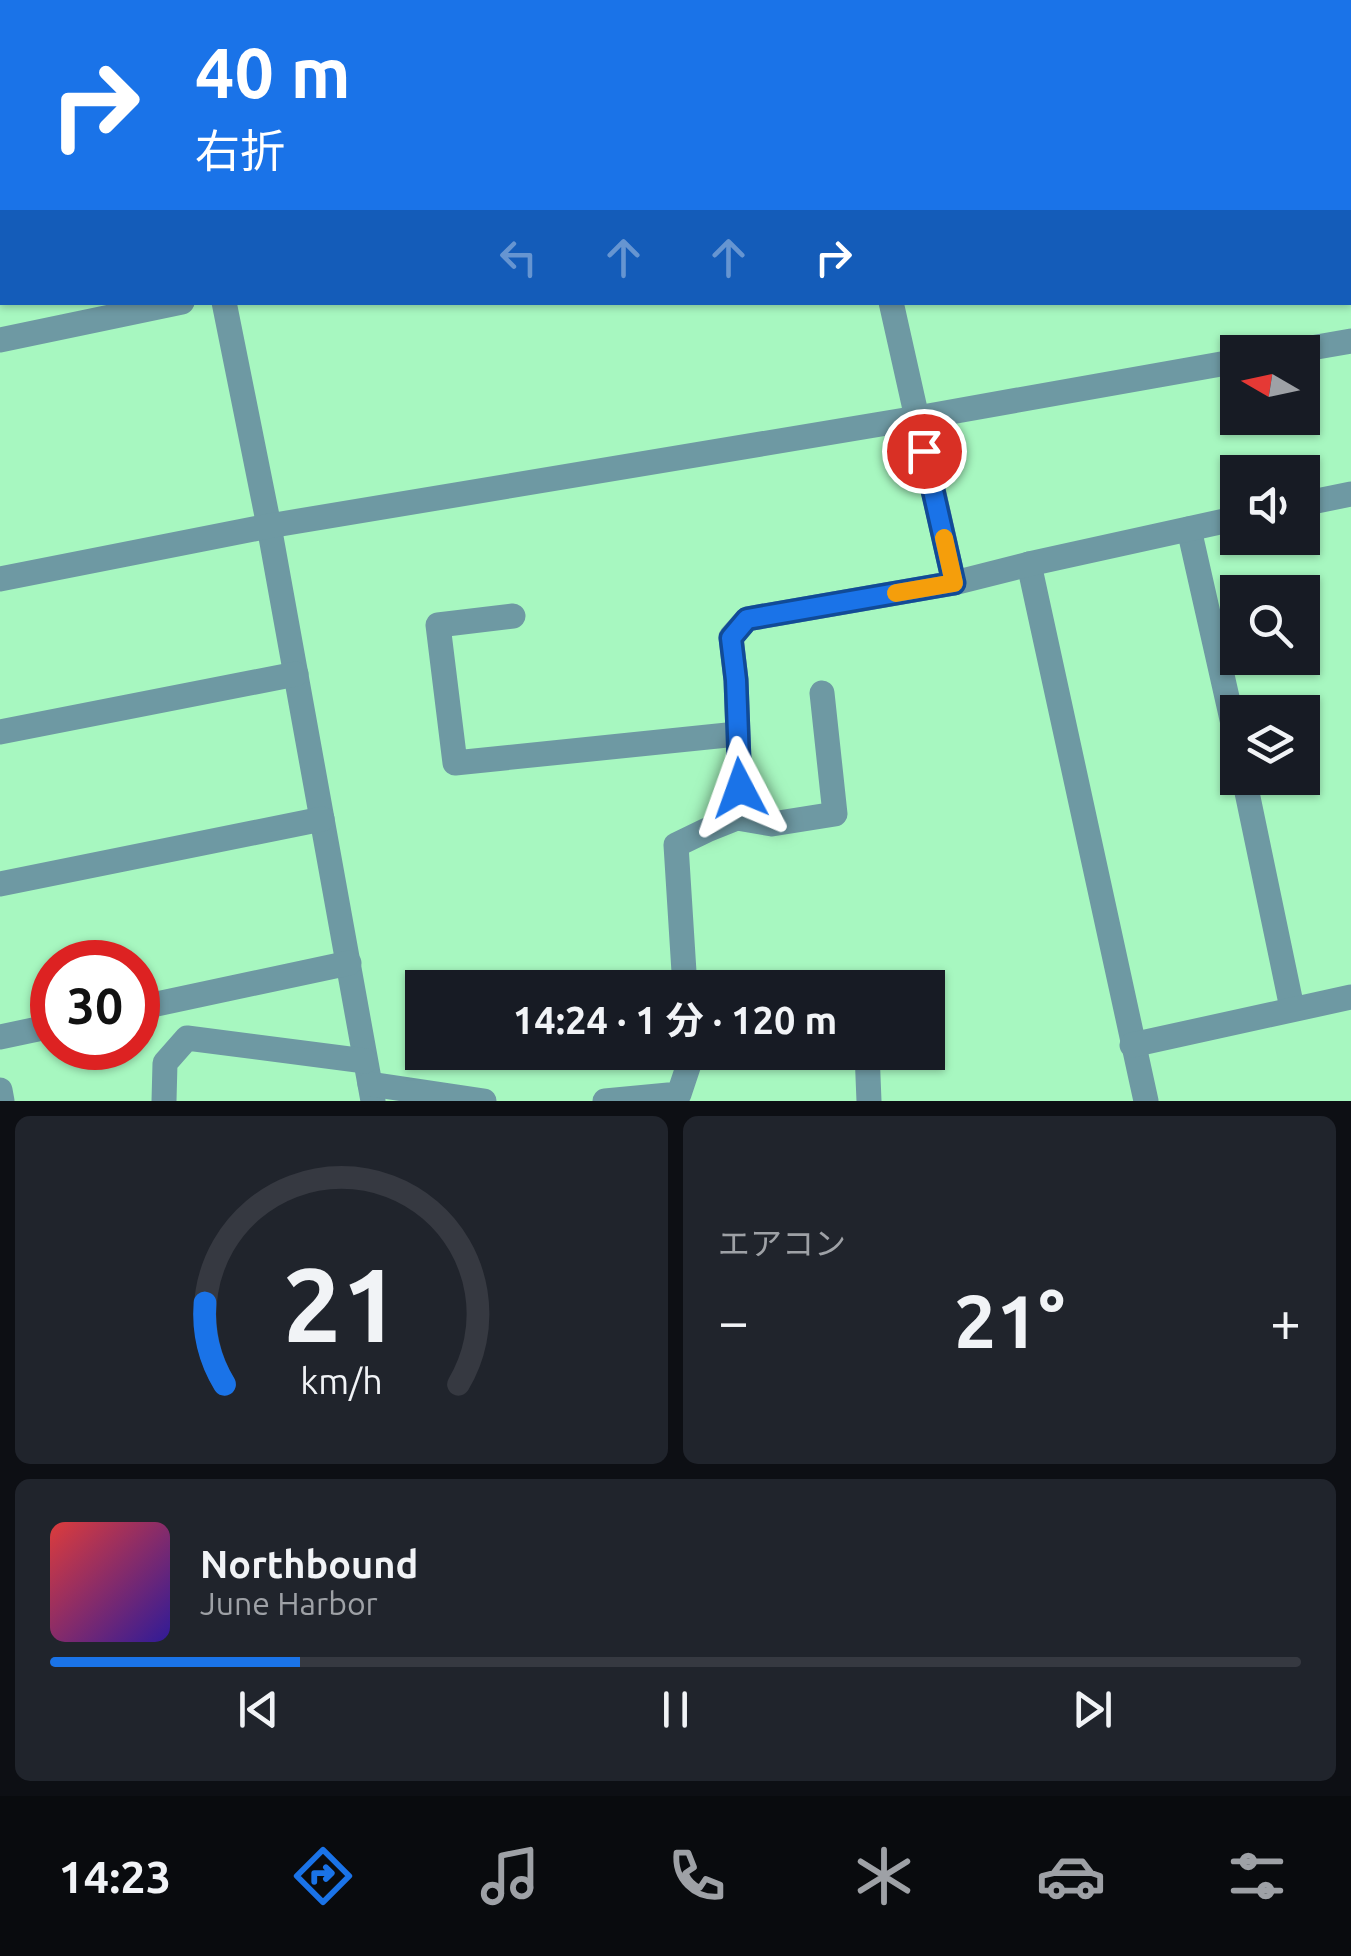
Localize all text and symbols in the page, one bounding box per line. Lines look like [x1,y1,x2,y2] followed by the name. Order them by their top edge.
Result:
[195,33,351,111] text: 40 m
[30,40,160,170] icon: right
[195,125,285,176] text: 右折
[491,230,546,285] icon: left
[596,230,651,285] icon: ahead
[701,230,756,285] icon: ahead
[806,230,861,285] icon: right
[1220,335,1320,435] north arrow
[1220,335,1320,795] map controls
[882,409,967,494] pin
[897,424,952,479] icon: arrive
[1220,455,1320,555] button: sound
[1220,575,1320,675] button: search
[1220,695,1320,795] button: layers
[688,736,792,840] position arrow
[30,940,160,1070] speed limit sign: 30
[513,999,837,1041] text: 14:24 · 1 分 · 120 m
[718,1225,846,1261] text: エアコン
[283,1245,400,1362] text: 21
[954,1278,1065,1362] text: 21°
[718,1290,749,1351] text: −
[1270,1290,1301,1351] text: +
[300,1361,383,1401] text: km/h
[200,1543,418,1585] text: Northbound
[200,1585,378,1621] text: June Harbor
[231,1682,286,1737] icon: previous
[648,1682,703,1737] icon: pause
[1065,1682,1120,1737] icon: next
[288,1841,358,1911] icon: directions
[475,1841,545,1911] icon: music
[662,1841,732,1911] icon: phone
[849,1841,919,1911] icon: climate
[1036,1841,1106,1911] icon: car
[1222,1841,1292,1911] icon: filters
[58,1851,171,1902] text: 14:23

